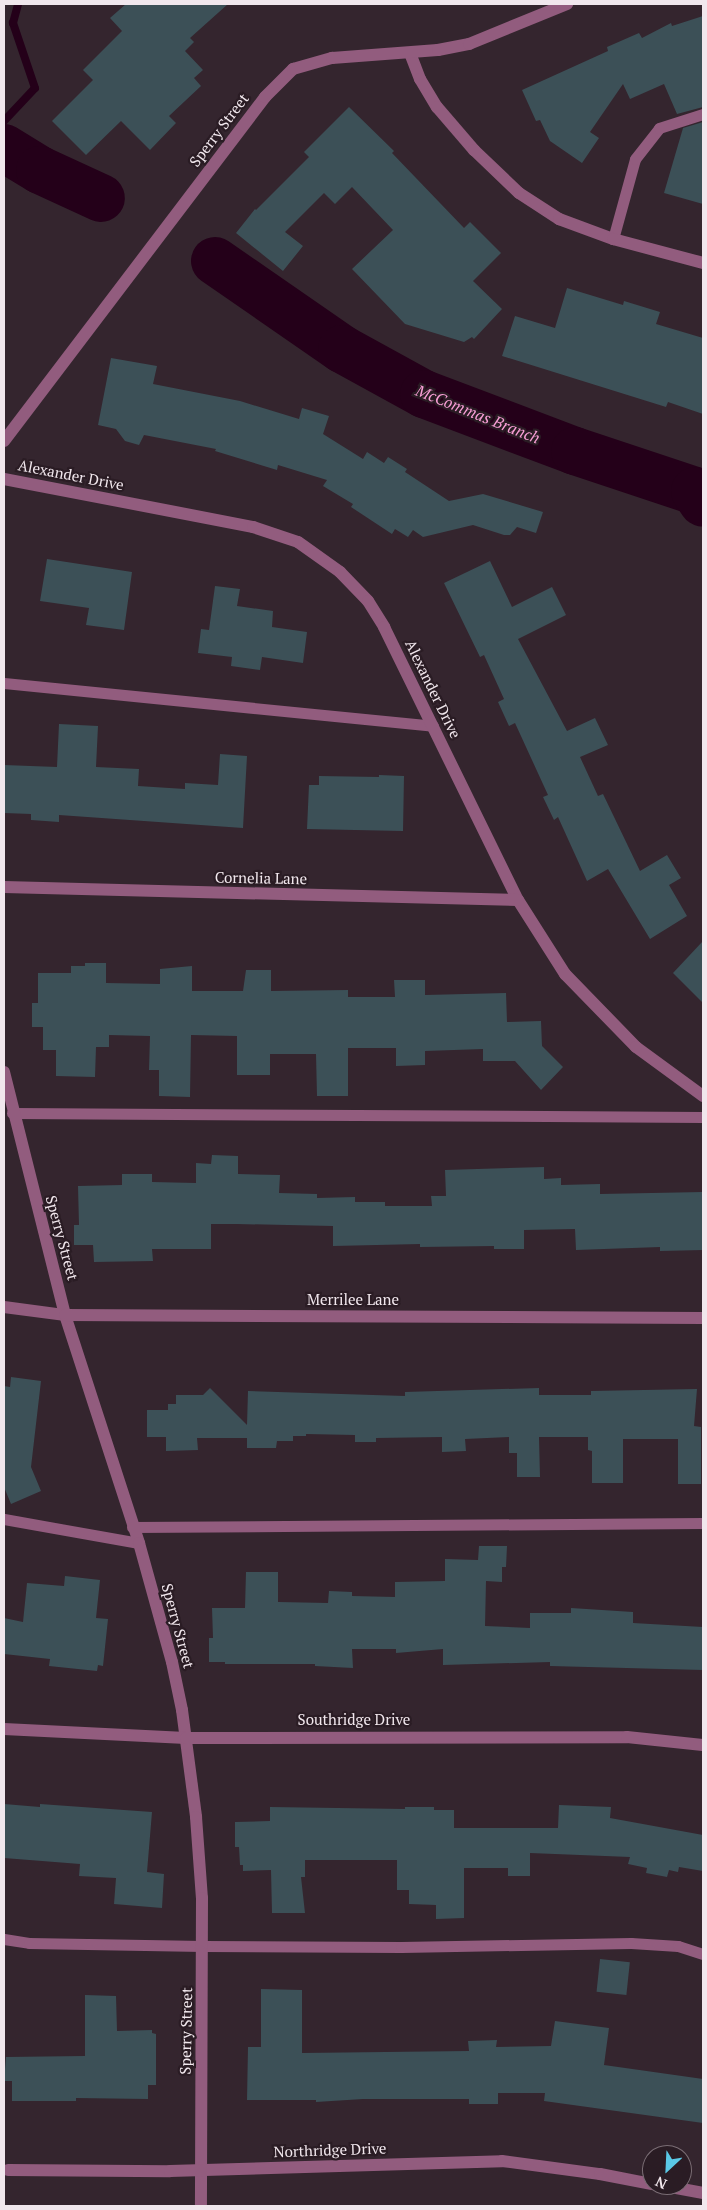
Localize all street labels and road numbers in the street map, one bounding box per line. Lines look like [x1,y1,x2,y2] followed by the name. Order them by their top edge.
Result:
[186,90,252,170] street label: Sperry Street
[17,456,125,494] street label: Alexander Drive
[401,637,465,741] street label: Alexander Drive
[215,868,307,888] street label: Cornelia Lane
[42,1194,82,1282] street label: Sperry Street
[307,1291,399,1309] street label: Merrilee Lane
[158,1582,198,1670] street label: Sperry Street
[298,1711,410,1729] street label: Southridge Drive
[176,1987,196,2075] street label: Sperry Street
[273,2139,387,2161] street label: Northridge Drive

